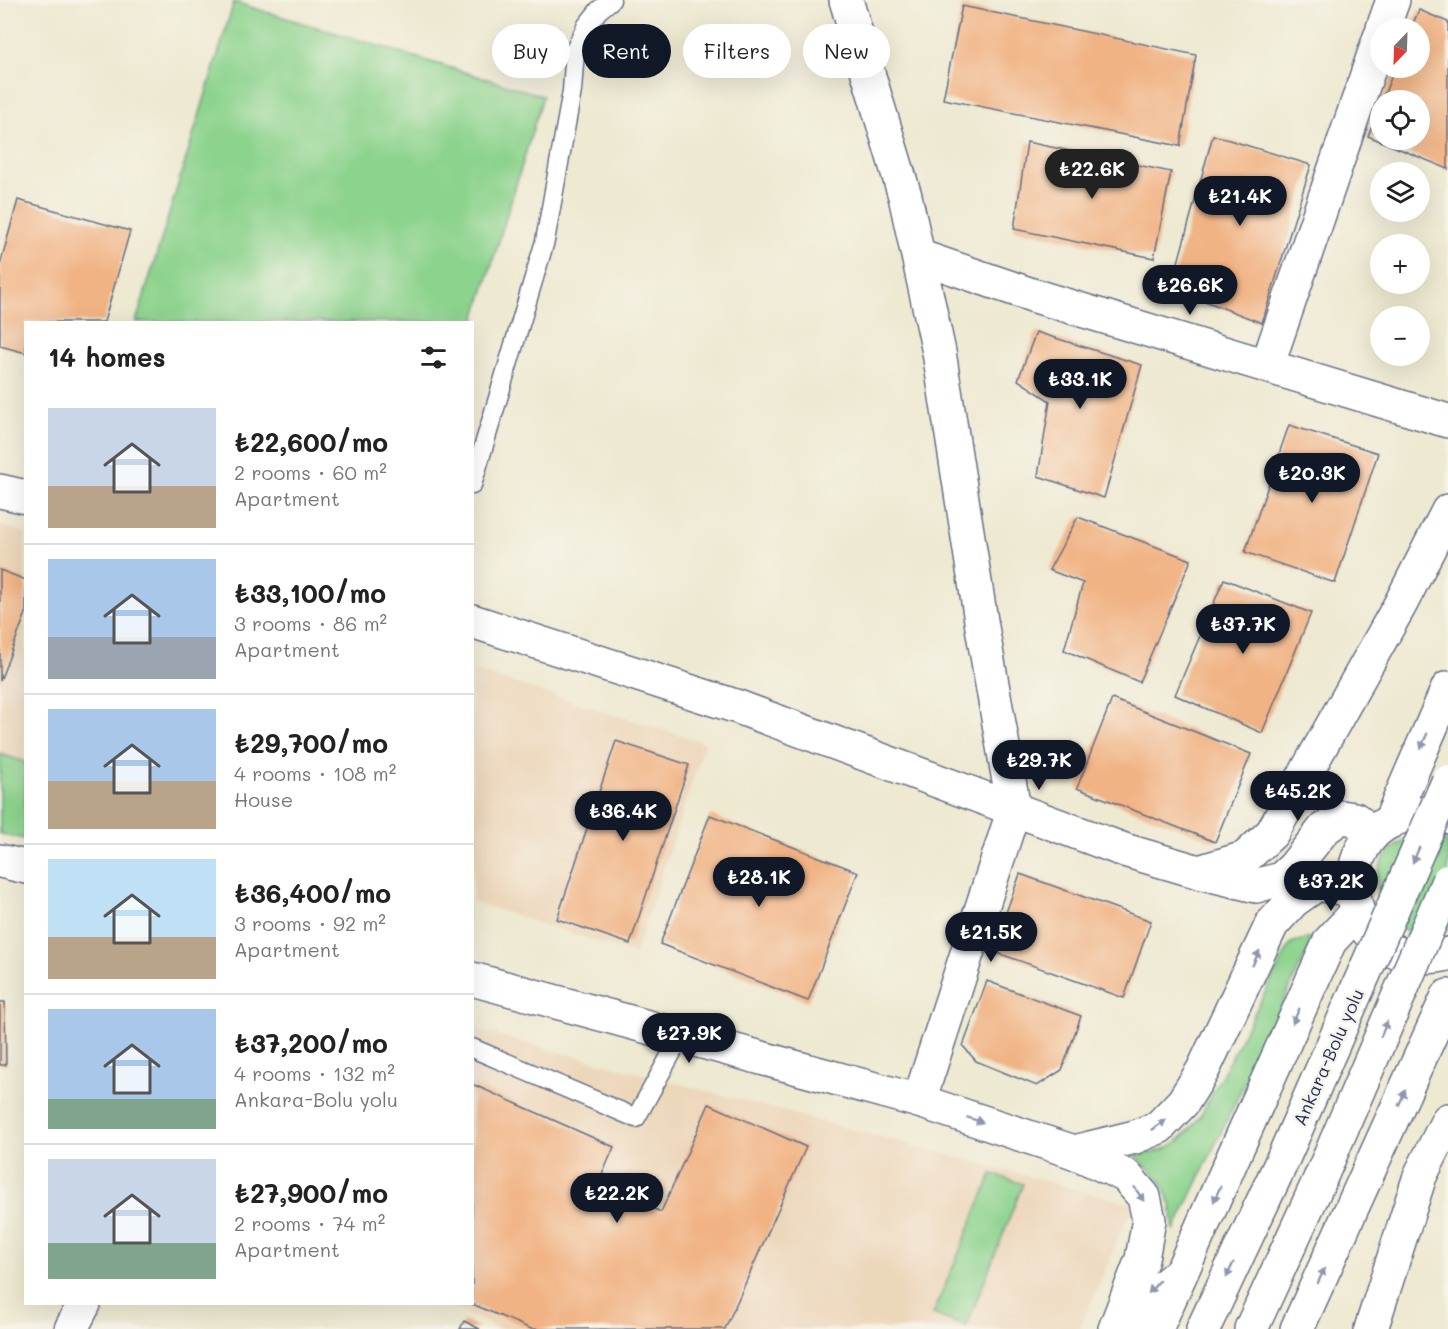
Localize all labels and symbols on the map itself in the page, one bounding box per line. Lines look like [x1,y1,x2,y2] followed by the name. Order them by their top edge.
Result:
[1370,18,1430,78] north arrow
[1043,149,1141,200] pin: ₺22.6K
[1191,176,1289,227] pin: ₺21.4K
[1141,265,1239,316] pin: ₺26.6K
[1031,359,1129,410] pin: ₺33.1K
[1263,453,1361,504] pin: ₺20.3K
[1194,604,1292,655] pin: ₺37.7K
[1419,733,1429,751] one-way arrow
[990,740,1088,791] pin: ₺29.7K
[1249,771,1347,822] pin: ₺45.2K
[574,791,672,842] pin: ₺36.4K
[1411,846,1421,864] one-way arrow
[710,857,808,908] pin: ₺28.1K
[1282,861,1380,912] pin: ₺37.2K
[942,912,1040,963] pin: ₺21.5K
[1251,948,1261,966] one-way arrow
[1287,985,1369,1129] street label: Ankara-Bolu yolu
[1292,1007,1301,1024] one-way arrow
[640,1013,738,1064] pin: ₺27.9K
[1380,1020,1389,1038] one-way arrow
[1398,1090,1407,1107] one-way arrow
[966,1115,984,1125] one-way arrow
[1151,1118,1167,1131] one-way arrow
[568,1173,666,1224] pin: ₺22.2K
[1133,1185,1145,1201] one-way arrow
[1212,1185,1221,1202] one-way arrow
[1226,1262,1235,1279] one-way arrow
[1317,1267,1326,1284] one-way arrow
[1147,1279,1160,1295] one-way arrow

